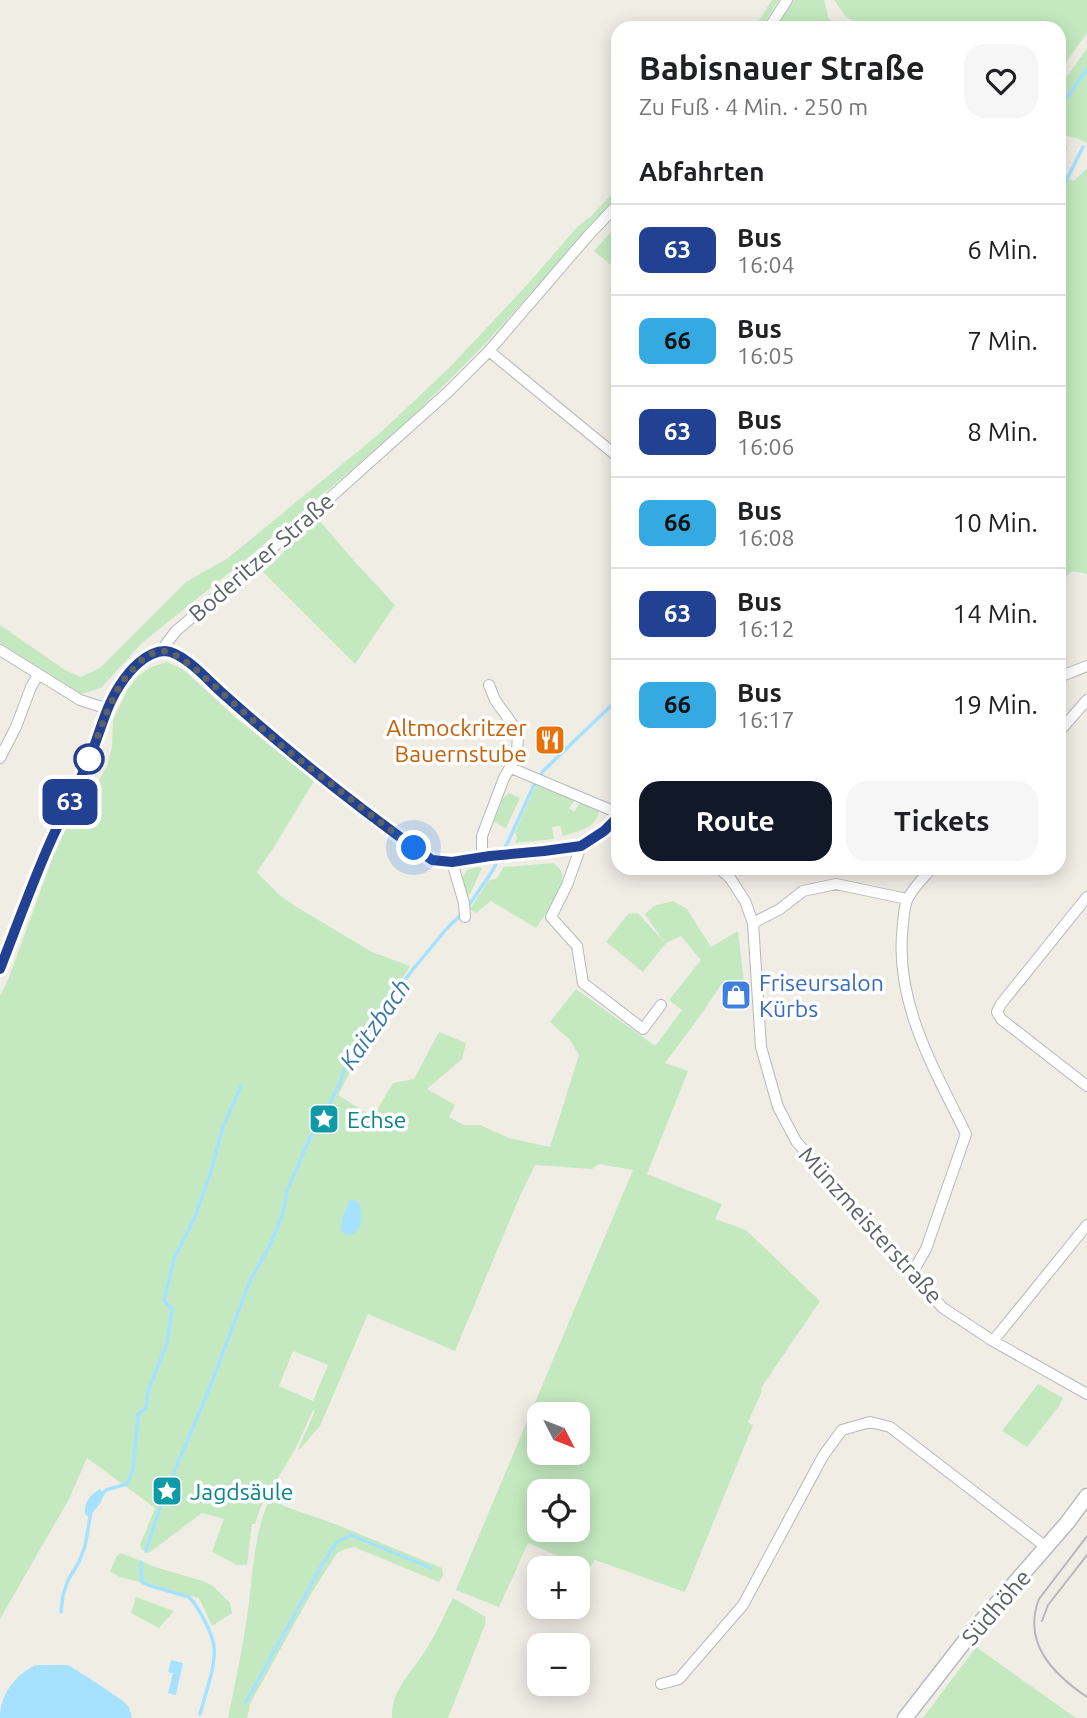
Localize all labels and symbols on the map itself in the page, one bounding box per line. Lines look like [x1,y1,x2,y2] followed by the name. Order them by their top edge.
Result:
[184,488,338,626] street label: Boderitzer Straße
[386,715,527,766] place label: Altmockritzer Bauernstube
[533,723,567,757] restaurant icon: Altmockritzer Bauernstube
[74,744,104,774] unlabelled marker
[38,779,102,825] line badge: 63
[396,830,431,865] your location
[759,970,884,1021] place label: Friseursalon Kürbs
[334,974,416,1074] water label: Kaitzbach
[719,978,753,1012] shop icon: Friseursalon Kürbs
[307,1102,341,1136] place icon: Echse
[347,1107,406,1132] place label: Echse
[794,1142,948,1308] street label: Münzmeisterstraße
[527,1402,590,1465] north arrow
[150,1474,184,1508] place icon: Jagdsäule
[190,1479,293,1504] place label: Jagdsäule
[957,1564,1035,1650] street label: Südhöhe

